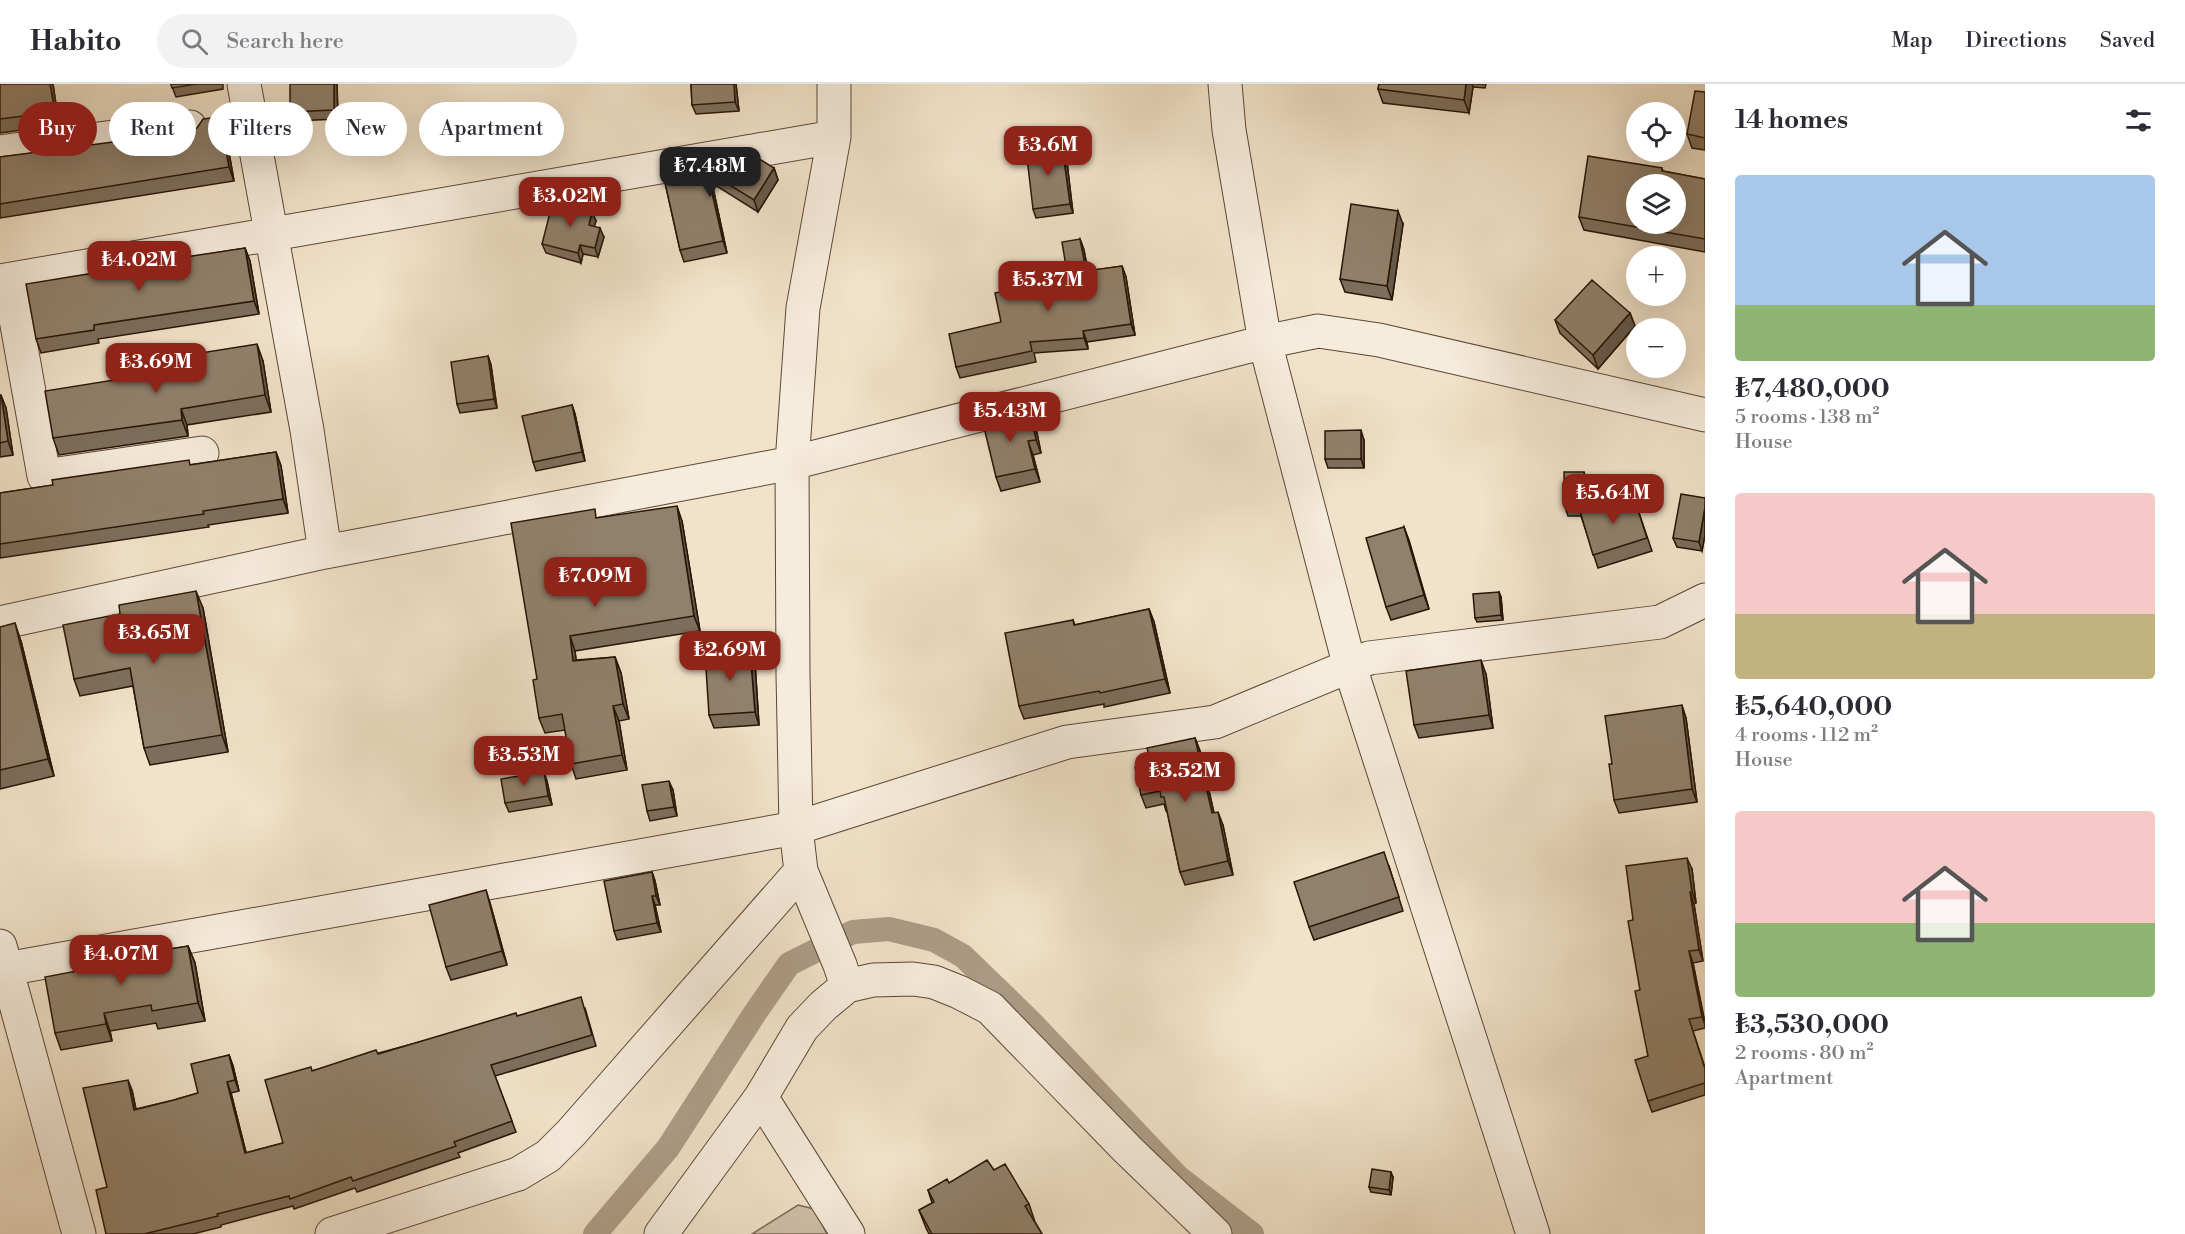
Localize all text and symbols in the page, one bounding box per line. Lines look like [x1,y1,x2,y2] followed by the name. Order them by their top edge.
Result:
[157,14,577,68] search box
[30,24,121,59] text: Habito
[178,25,211,58] icon: search
[226,28,344,55] text: Search here
[1891,28,1933,54] text: Map
[1966,28,2067,54] text: Directions
[2100,28,2155,54] text: Saved
[18,102,97,156] chip: Buy
[109,102,196,156] chip: Rent
[208,102,313,156] chip: Filters
[325,102,407,156] chip: New
[419,102,564,156] chip: Apartment
[1626,102,1686,378] map controls
[1626,102,1686,162] button: locate
[1735,104,1848,136] text: 14 homes
[2122,104,2155,137] icon: filters
[1006,126,1090,177] pin: ₺3.6M
[1018,133,1078,158] text: ₺3.6M
[661,147,759,198] pin: ₺7.48M
[674,154,746,179] text: ₺7.48M
[1626,174,1686,234] button: layers
[521,177,619,228] pin: ₺3.02M
[533,184,607,209] text: ₺3.02M
[1891,214,1999,322] icon: home
[90,241,188,292] pin: ₺4.02M
[1626,246,1686,306] button: +
[101,248,177,273] text: ₺4.02M
[999,261,1097,312] pin: ₺5.37M
[1012,268,1084,293] text: ₺5.37M
[1626,318,1686,378] button: −
[107,343,205,394] pin: ₺3.69M
[120,350,192,375] text: ₺3.69M
[1735,373,1890,405] text: ₺7,480,000
[961,392,1059,443] pin: ₺5.43M
[973,399,1047,424] text: ₺5.43M
[1735,405,1879,430] text: 5 rooms · 138 m²
[1735,430,1793,455] text: House
[1564,474,1662,525] pin: ₺5.64M
[1576,481,1650,506] text: ₺5.64M
[1891,532,1999,640] icon: home
[546,557,644,608] pin: ₺7.09M
[558,564,632,589] text: ₺7.09M
[105,614,203,665] pin: ₺3.65M
[118,621,190,646] text: ₺3.65M
[681,631,779,682] pin: ₺2.69M
[693,638,767,663] text: ₺2.69M
[1735,691,1892,723] text: ₺5,640,000
[1735,723,1878,748] text: 4 rooms · 112 m²
[475,736,573,787] pin: ₺3.53M
[488,743,560,768] text: ₺3.53M
[1735,748,1793,773] text: House
[1136,752,1234,803] pin: ₺3.52M
[1149,759,1221,784] text: ₺3.52M
[1891,850,1999,958] icon: home
[72,935,170,986] pin: ₺4.07M
[83,942,159,967] text: ₺4.07M
[1735,1009,1889,1041] text: ₺3,530,000
[1735,1041,1873,1066] text: 2 rooms · 80 m²
[1735,1066,1833,1091] text: Apartment

